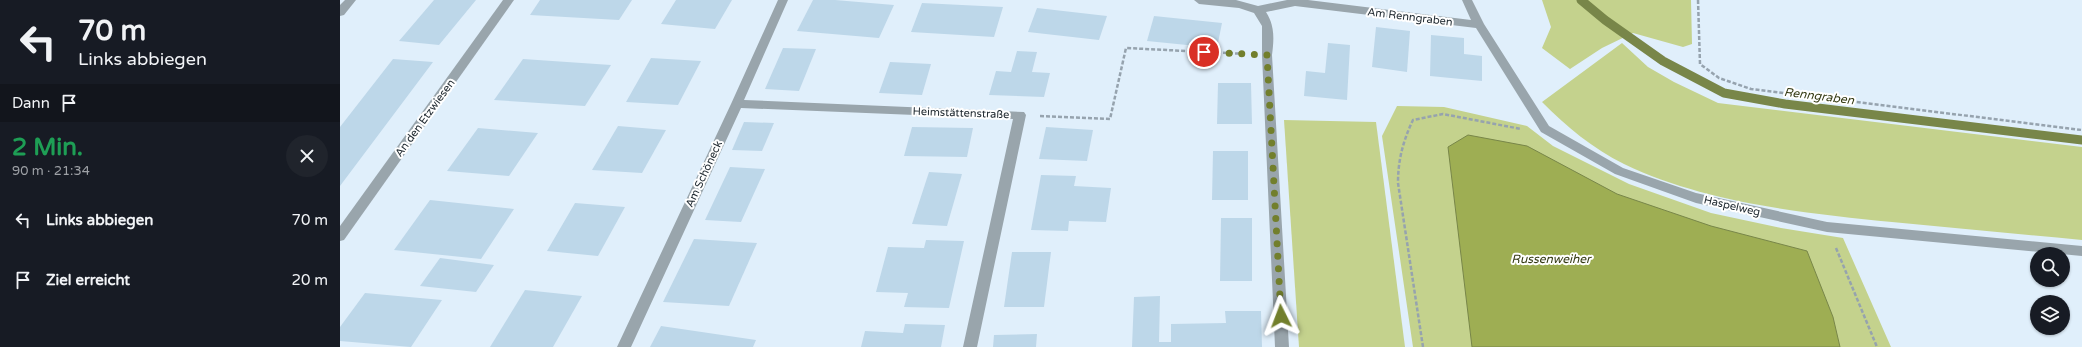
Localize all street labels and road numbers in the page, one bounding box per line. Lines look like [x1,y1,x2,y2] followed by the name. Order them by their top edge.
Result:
[1367,5,1453,29] street label: Am Renngraben
[392,77,458,159] street label: An den Etzwiesen
[912,105,1010,121] street label: Heimstättenstraße
[683,139,725,209] street label: Am Schöneck
[1703,193,1762,219] street label: Haspelweg

